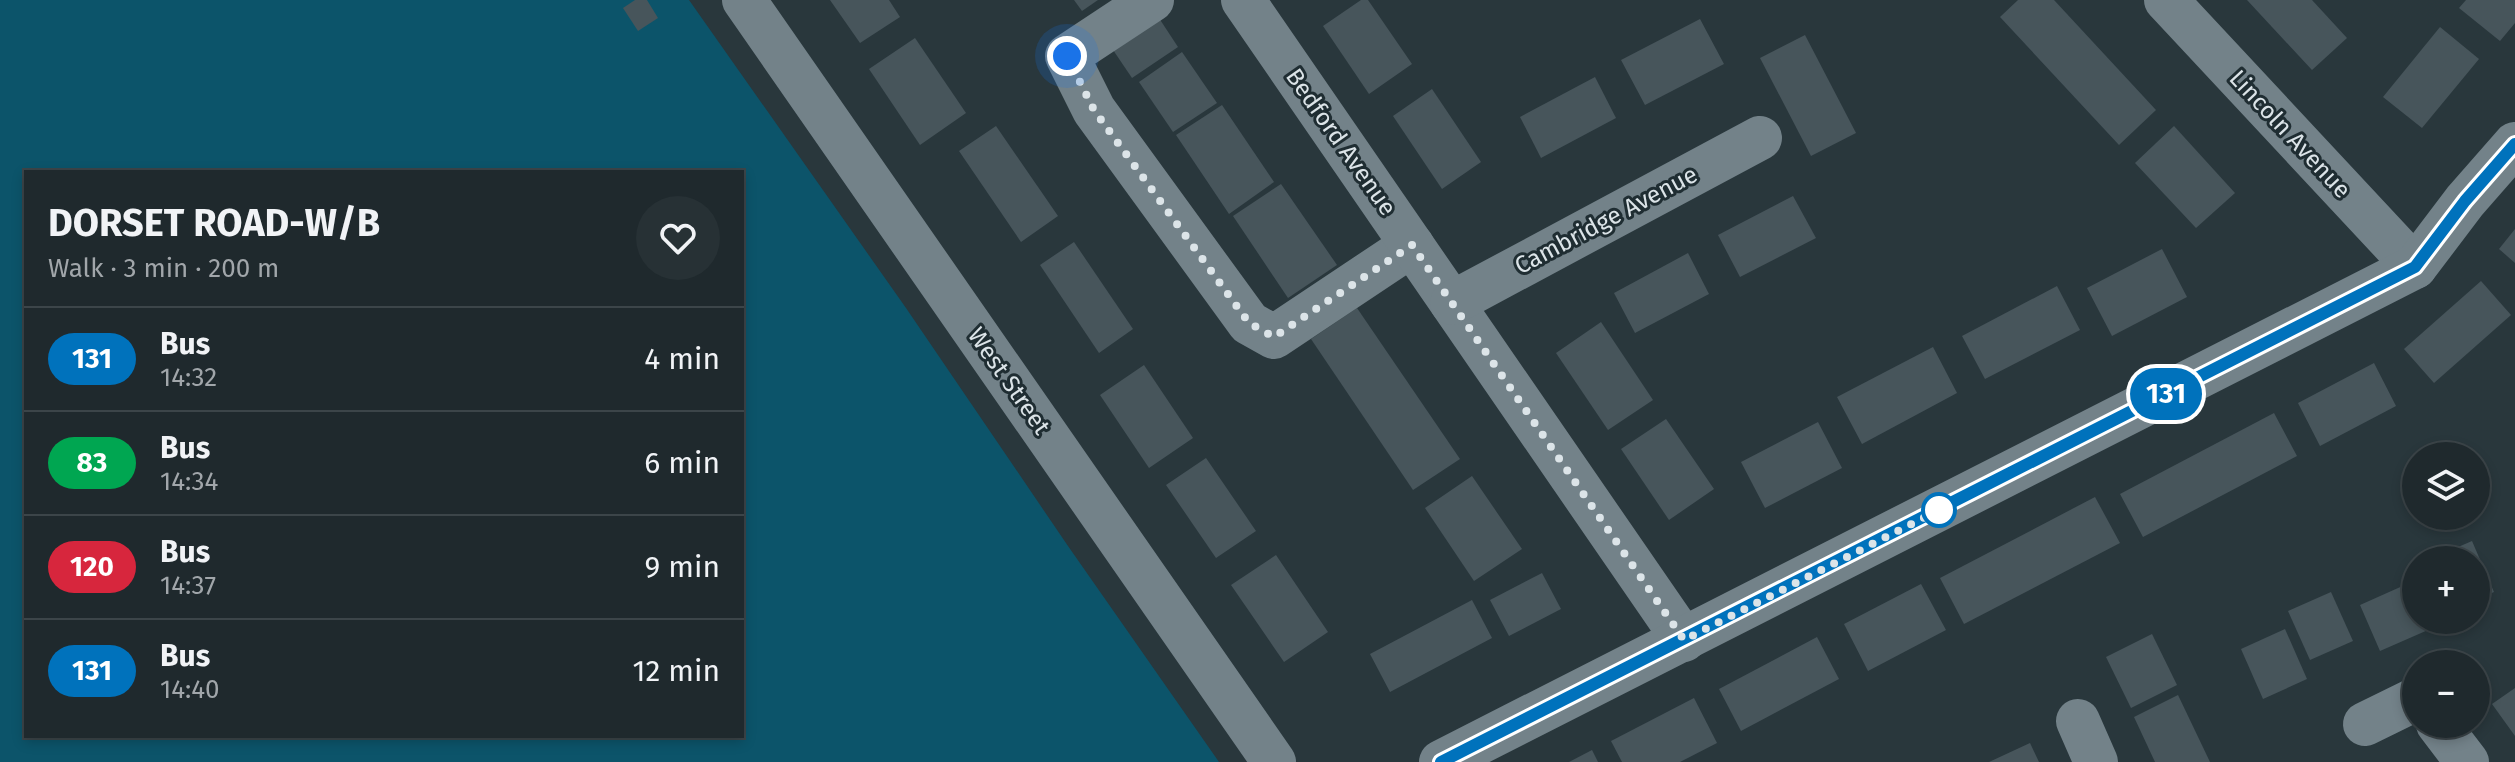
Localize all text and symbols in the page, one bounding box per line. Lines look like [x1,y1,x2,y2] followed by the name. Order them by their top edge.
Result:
[1047,36,1087,76] your location
[1280,63,1402,221] street label: Bedford Avenue
[2224,64,2356,204] street label: Lincoln Avenue
[1510,160,1702,280] street label: Cambridge Avenue
[636,196,720,280] button: heart
[48,200,380,246] text: DORSET ROAD-W/B
[48,253,279,284] text: Walk · 3 min · 200 m
[962,322,1056,440] street label: West Street
[160,326,210,362] text: Bus
[644,341,720,377] text: 4 min
[72,342,112,375] text: 131
[160,362,217,393] text: 14:32
[2120,368,2212,420] line badge: 131
[2146,377,2186,410] text: 131
[160,430,210,466] text: Bus
[2402,442,2490,738] map controls
[2402,442,2490,530] button: layers
[644,445,720,481] text: 6 min
[77,446,107,479] text: 83
[160,466,218,497] text: 14:34
[1922,493,1956,527] unlabelled marker
[160,534,210,570] text: Bus
[2402,546,2490,634] button: +
[645,549,720,585] text: 9 min
[70,550,114,583] text: 120
[160,570,216,601] text: 14:37
[160,638,210,674] text: Bus
[2402,650,2490,738] button: −
[632,653,720,689] text: 12 min
[72,654,112,687] text: 131
[160,674,220,705] text: 14:40

